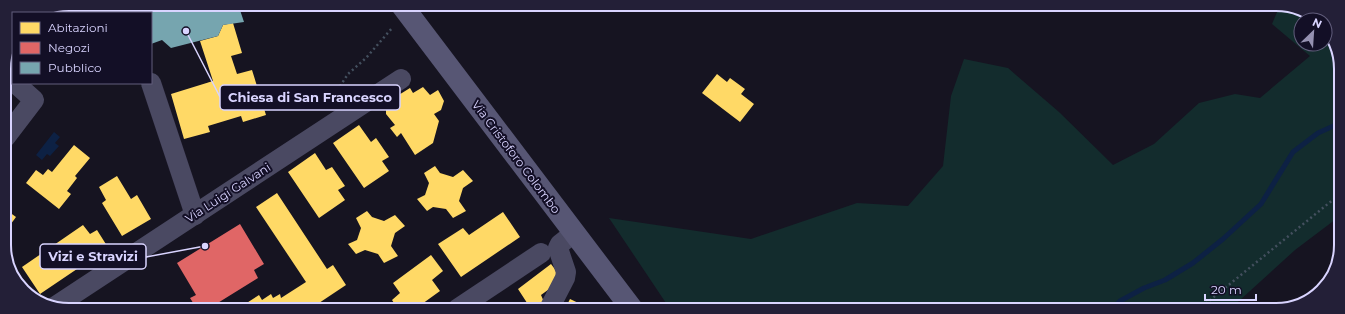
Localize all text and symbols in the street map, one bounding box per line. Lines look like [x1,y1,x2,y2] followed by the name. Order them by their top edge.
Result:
[12,12,152,84] legend
[1293,12,1333,52] north arrow
[1310,15,1324,31] text: N
[48,20,108,35] text: Abitazioni
[48,40,90,55] text: Negozi
[48,60,102,75] text: Pubblico
[220,85,400,110] callout: Chiesa di San Francesco
[228,89,392,105] text: Chiesa di San Francesco
[469,97,564,216] street label: Via Cristoforo Colombo
[182,159,273,226] street label: Via Luigi Galvani
[40,244,146,269] callout: Vizi e Stravizi
[47,248,138,264] text: Vizi e Stravizi
[1205,276,1256,302] scale bar
[1211,282,1242,297] text: 20 m

